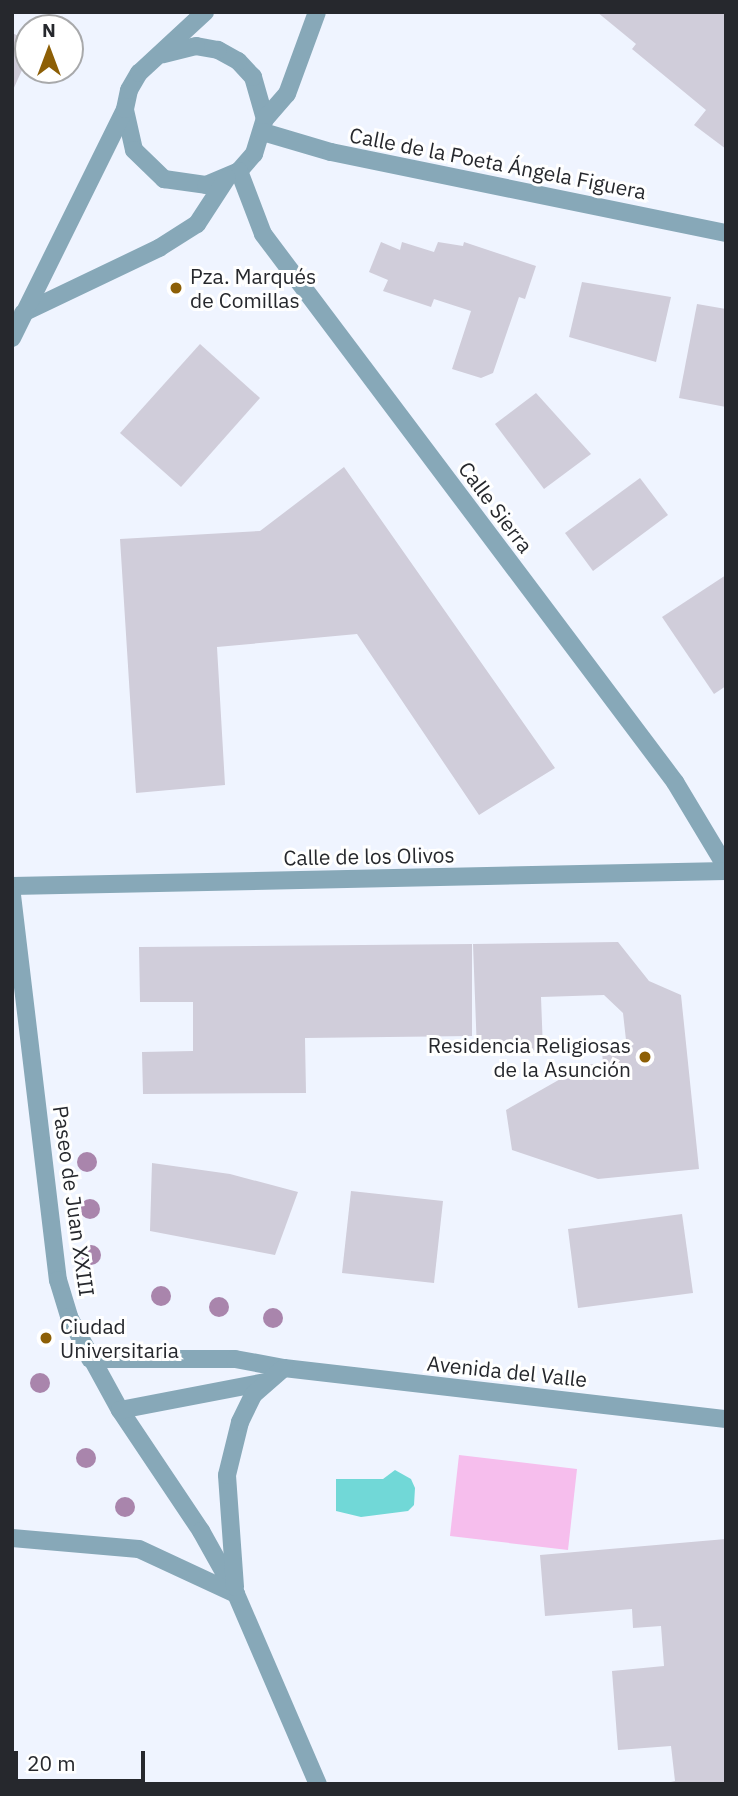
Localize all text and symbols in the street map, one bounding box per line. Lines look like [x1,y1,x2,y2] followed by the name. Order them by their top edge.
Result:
[14,14,84,84] north arrow
[42,18,56,42] text: N
[347,122,649,204] street label: Calle de la Poeta Ángela Figuera
[190,263,316,313] place label: Pza. Marqués de Comillas
[168,280,184,296] marker: Pza. Marqués de Comillas
[454,456,538,558] street label: Calle Sierra
[283,842,455,870] street label: Calle de los Olivos
[428,1032,631,1082] place label: Residencia Religiosas de la Asunción
[637,1049,653,1065] marker: Residencia Religiosas de la Asunción
[48,1104,100,1298] street label: Paseo de Juan XXIII
[60,1313,179,1363] place label: Ciudad Universitaria
[38,1330,54,1346] marker: Ciudad Universitaria
[426,1350,588,1392] street label: Avenida del Valle
[18,1736,149,1780] scale bar
[27,1749,76,1777] text: 20 m

